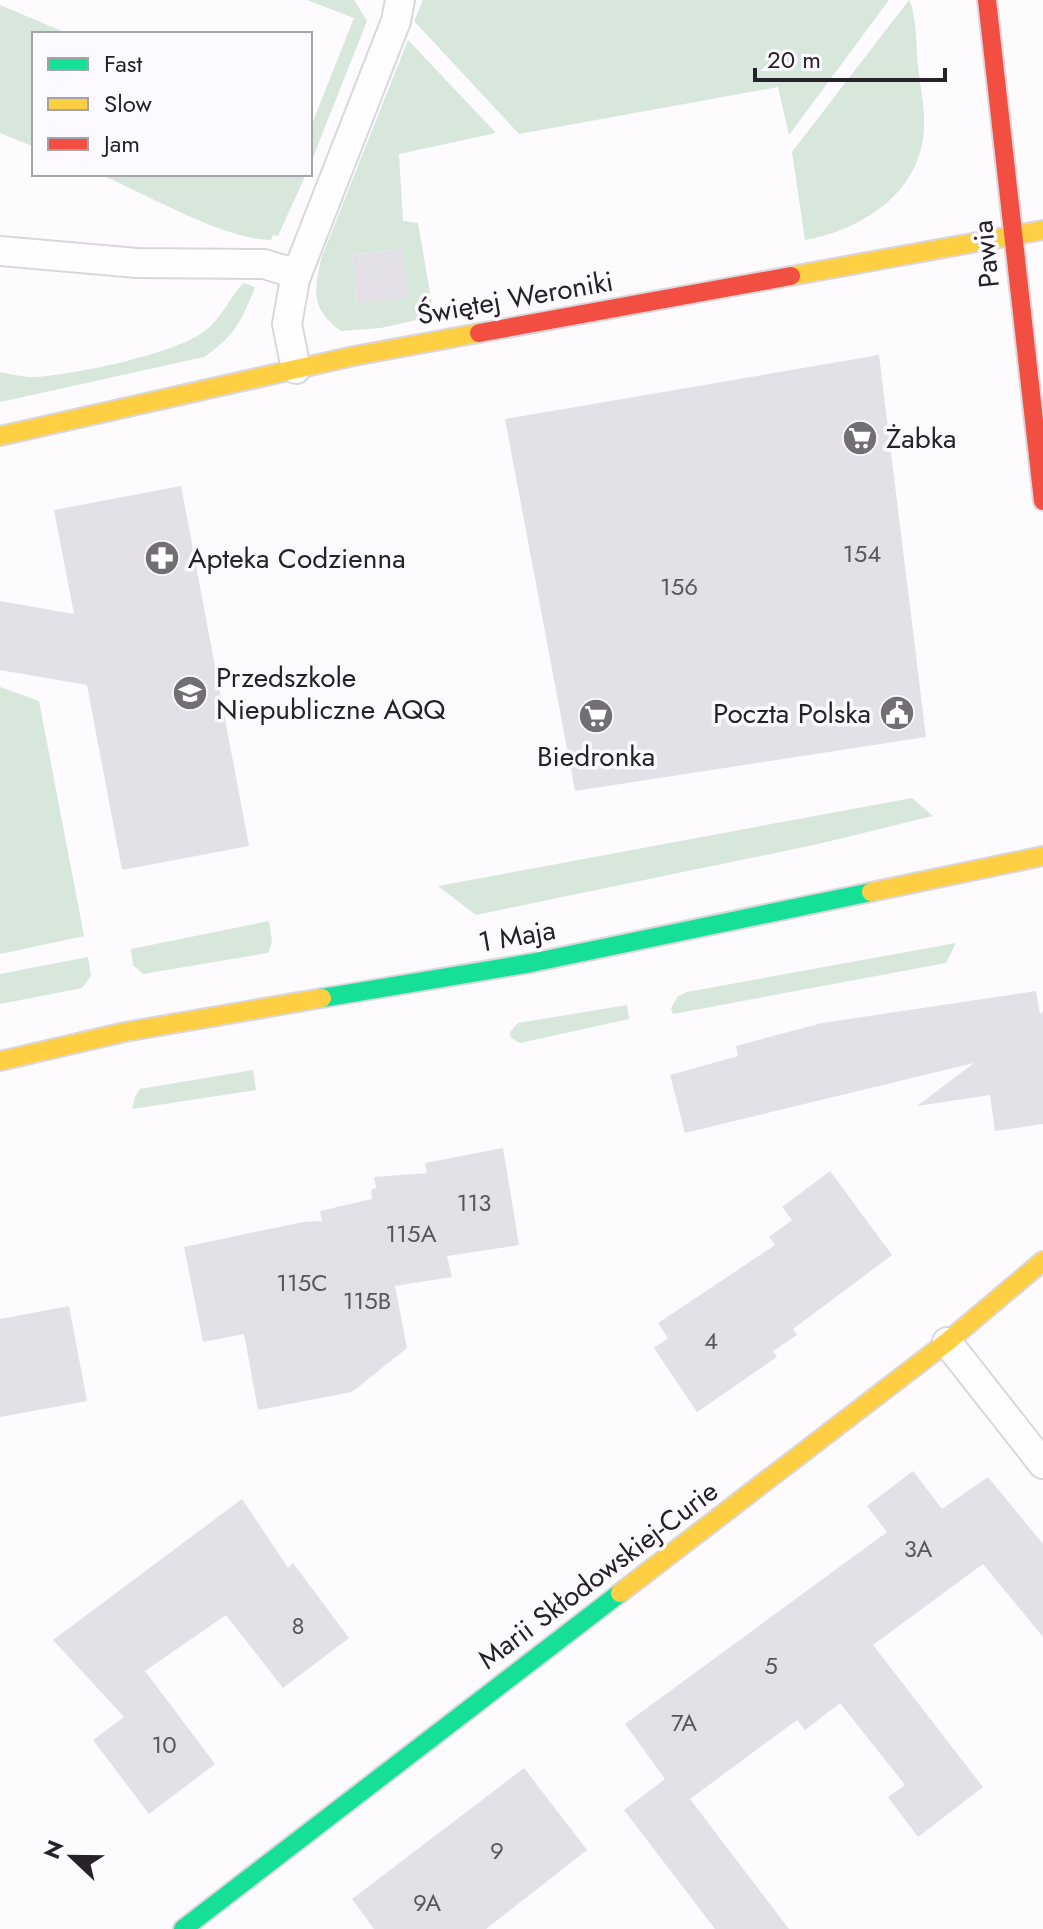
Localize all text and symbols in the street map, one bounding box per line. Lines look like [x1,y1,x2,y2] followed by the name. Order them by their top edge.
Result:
[32,32,312,176] legend
[755,32,945,82] scale bar
[767,42,821,77] text: 20 m
[104,46,142,81] text: Fast
[104,86,152,121] text: Slow
[101,126,140,161] text: Jam
[962,218,1010,290] street label: Pawia
[414,261,616,335] street label: Świętej Weroniki
[886,418,956,459] place label: Żabka
[841,419,879,457] supermarket icon: Żabka
[843,536,881,571] house number: 154
[188,538,406,579] place label: Apteka Codzienna
[143,539,181,577] pharmacy icon: Apteka Codzienna
[660,569,698,604] house number: 156
[216,657,446,730] place label: Przedszkole Niepubliczne AQQ
[171,674,209,712] school or university icon: Przedszkole Niepubliczne AQQ
[713,693,871,734] place label: Poczta Polska
[878,694,916,732] public building icon: Poczta Polska
[577,697,615,735] supermarket icon: Biedronka
[537,736,655,777] place label: Biedronka
[475,909,559,963] street label: 1 Maja
[457,1185,491,1220] house number: 113
[386,1216,437,1251] house number: 115A
[276,1265,328,1300] house number: 115C
[343,1283,391,1318] house number: 115B
[704,1323,718,1358] house number: 4
[469,1471,727,1679] street label: Marii Skłodowskiej-Curie
[904,1531,932,1566] house number: 3A
[291,1608,305,1643] house number: 8
[764,1648,778,1683] house number: 5
[671,1705,697,1740] house number: 7A
[151,1727,177,1762] house number: 10
[32,1817,112,1897] north arrow
[490,1833,504,1868] house number: 9
[35,1835,72,1864] text: N
[413,1885,441,1920] house number: 9A

